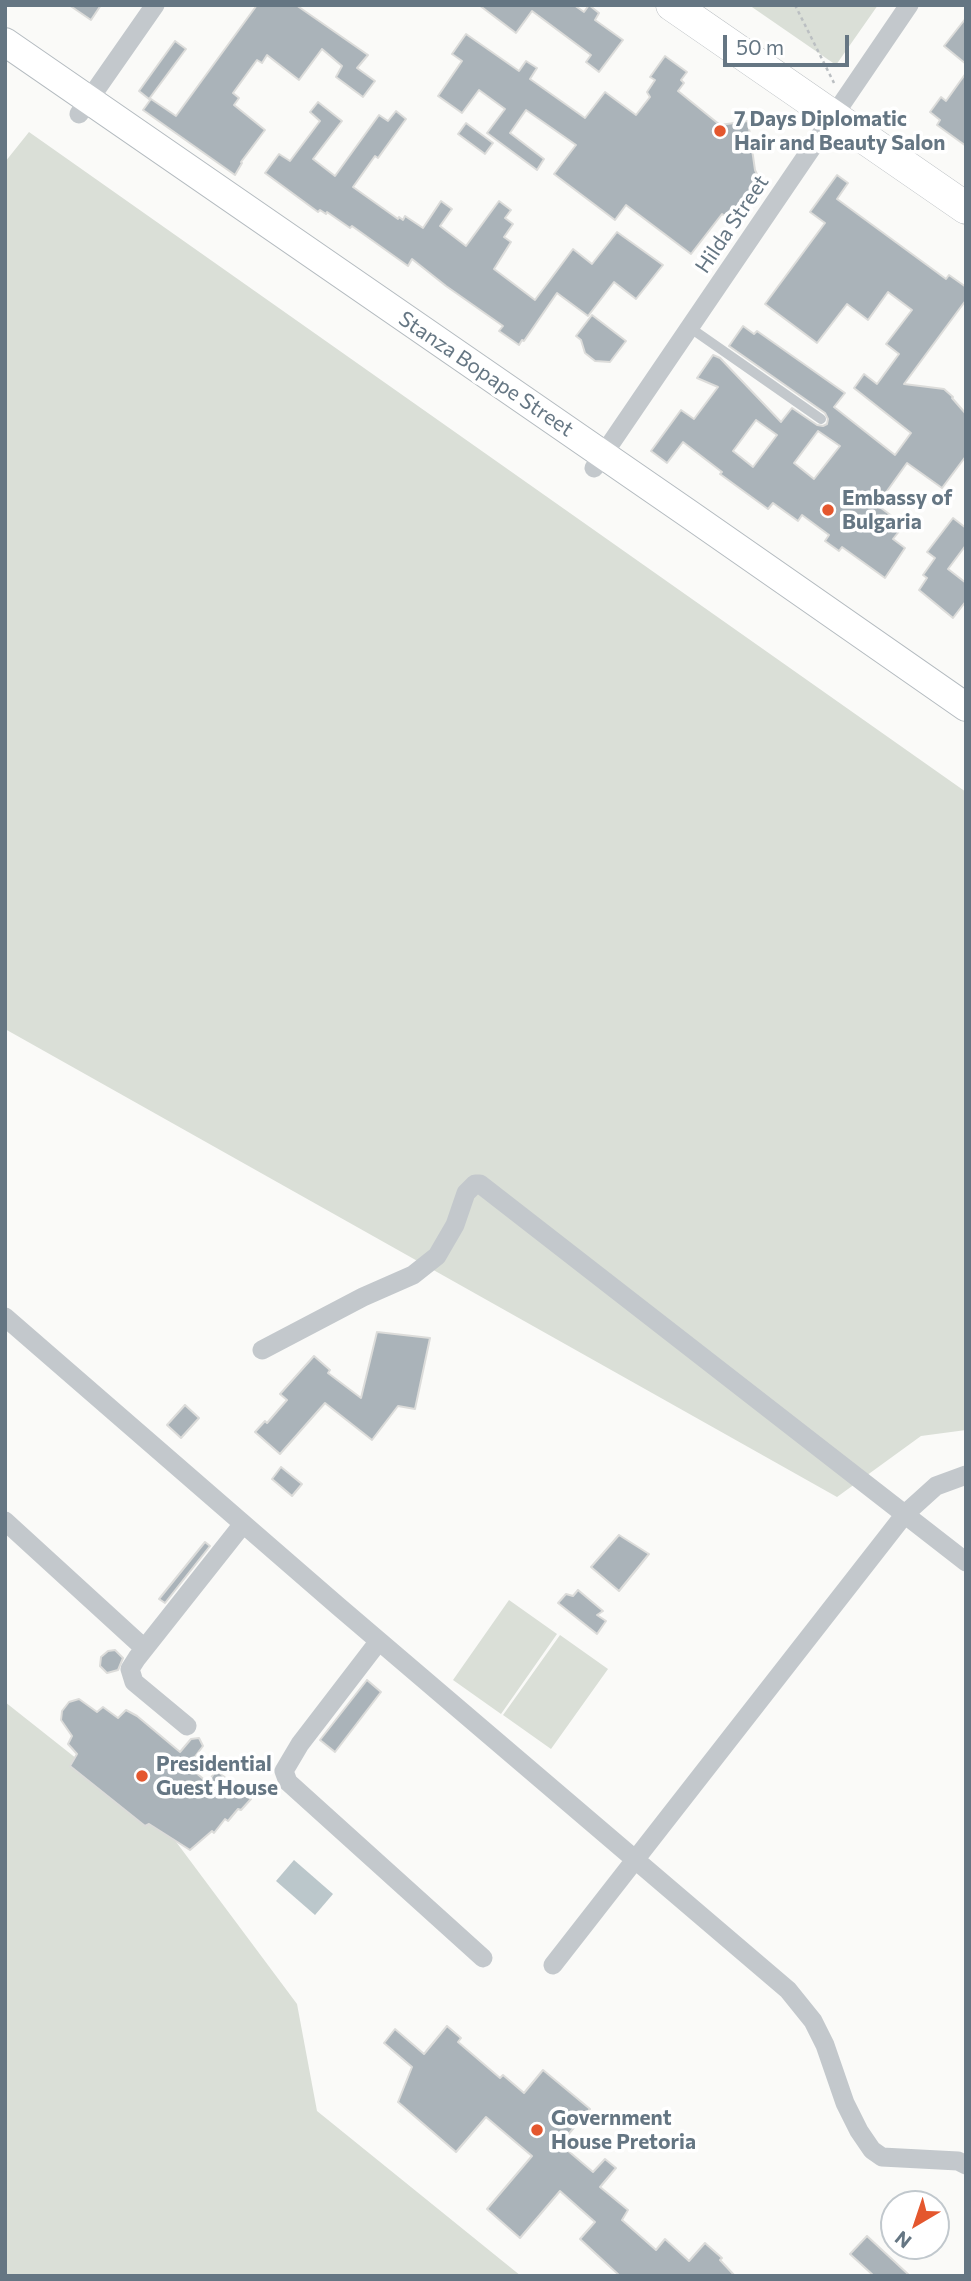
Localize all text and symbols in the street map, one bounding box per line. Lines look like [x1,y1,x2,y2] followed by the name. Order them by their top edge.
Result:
[726,21,852,65] scale bar
[736,34,784,59] text: 50 m
[734,106,945,156] place label: 7 Days Diplomatic Hair and Beauty Salon
[712,123,728,139] marker: 7 Days Diplomatic Hair and Beauty Salon
[690,170,774,278] street label: Hilda Street
[394,306,578,442] street label: Stanza Bopape Street
[842,485,952,535] place label: Embassy of Bulgaria
[820,502,836,518] marker: Embassy of Bulgaria
[156,1751,278,1801] place label: Presidential Guest House
[134,1768,150,1784] marker: Presidential Guest House
[551,2105,696,2155] place label: Government House Pretoria
[529,2122,545,2138] marker: Government House Pretoria
[880,2190,950,2260] north arrow
[890,2227,916,2254] text: N

